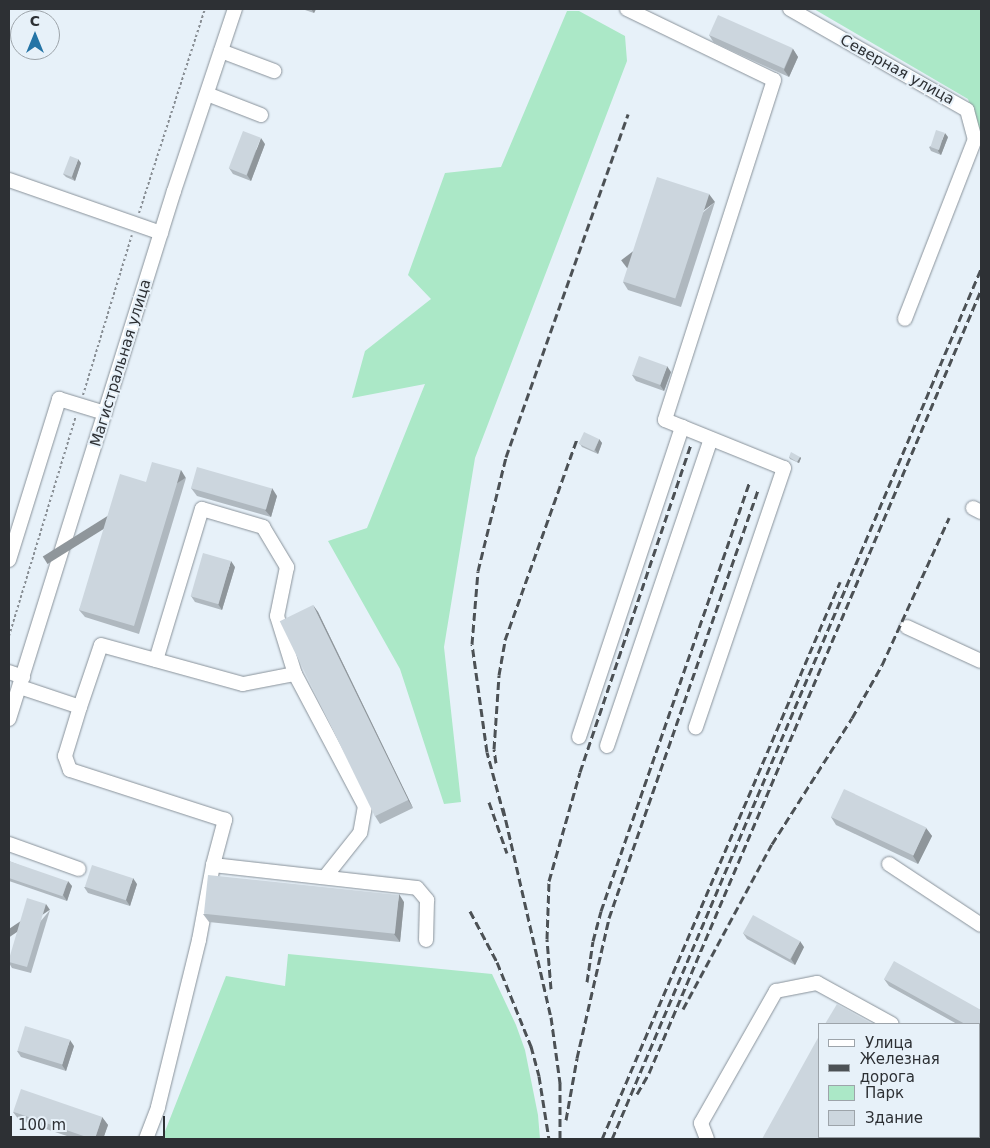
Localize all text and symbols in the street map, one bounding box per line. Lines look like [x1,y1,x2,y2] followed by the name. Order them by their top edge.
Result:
[10,10,60,60] north arrow
[30,13,40,29] text: С
[837,31,957,109] street label: Северная улица
[87,277,155,449] street label: Магистральная улица
[818,1023,980,1138] legend
[865,1034,913,1052] text: Улица
[860,1050,940,1086] text: Железная дорога
[865,1084,904,1102] text: Парк
[12,1106,168,1138] scale bar
[865,1109,923,1127] text: Здание
[18,1116,66,1134] text: 100 m

